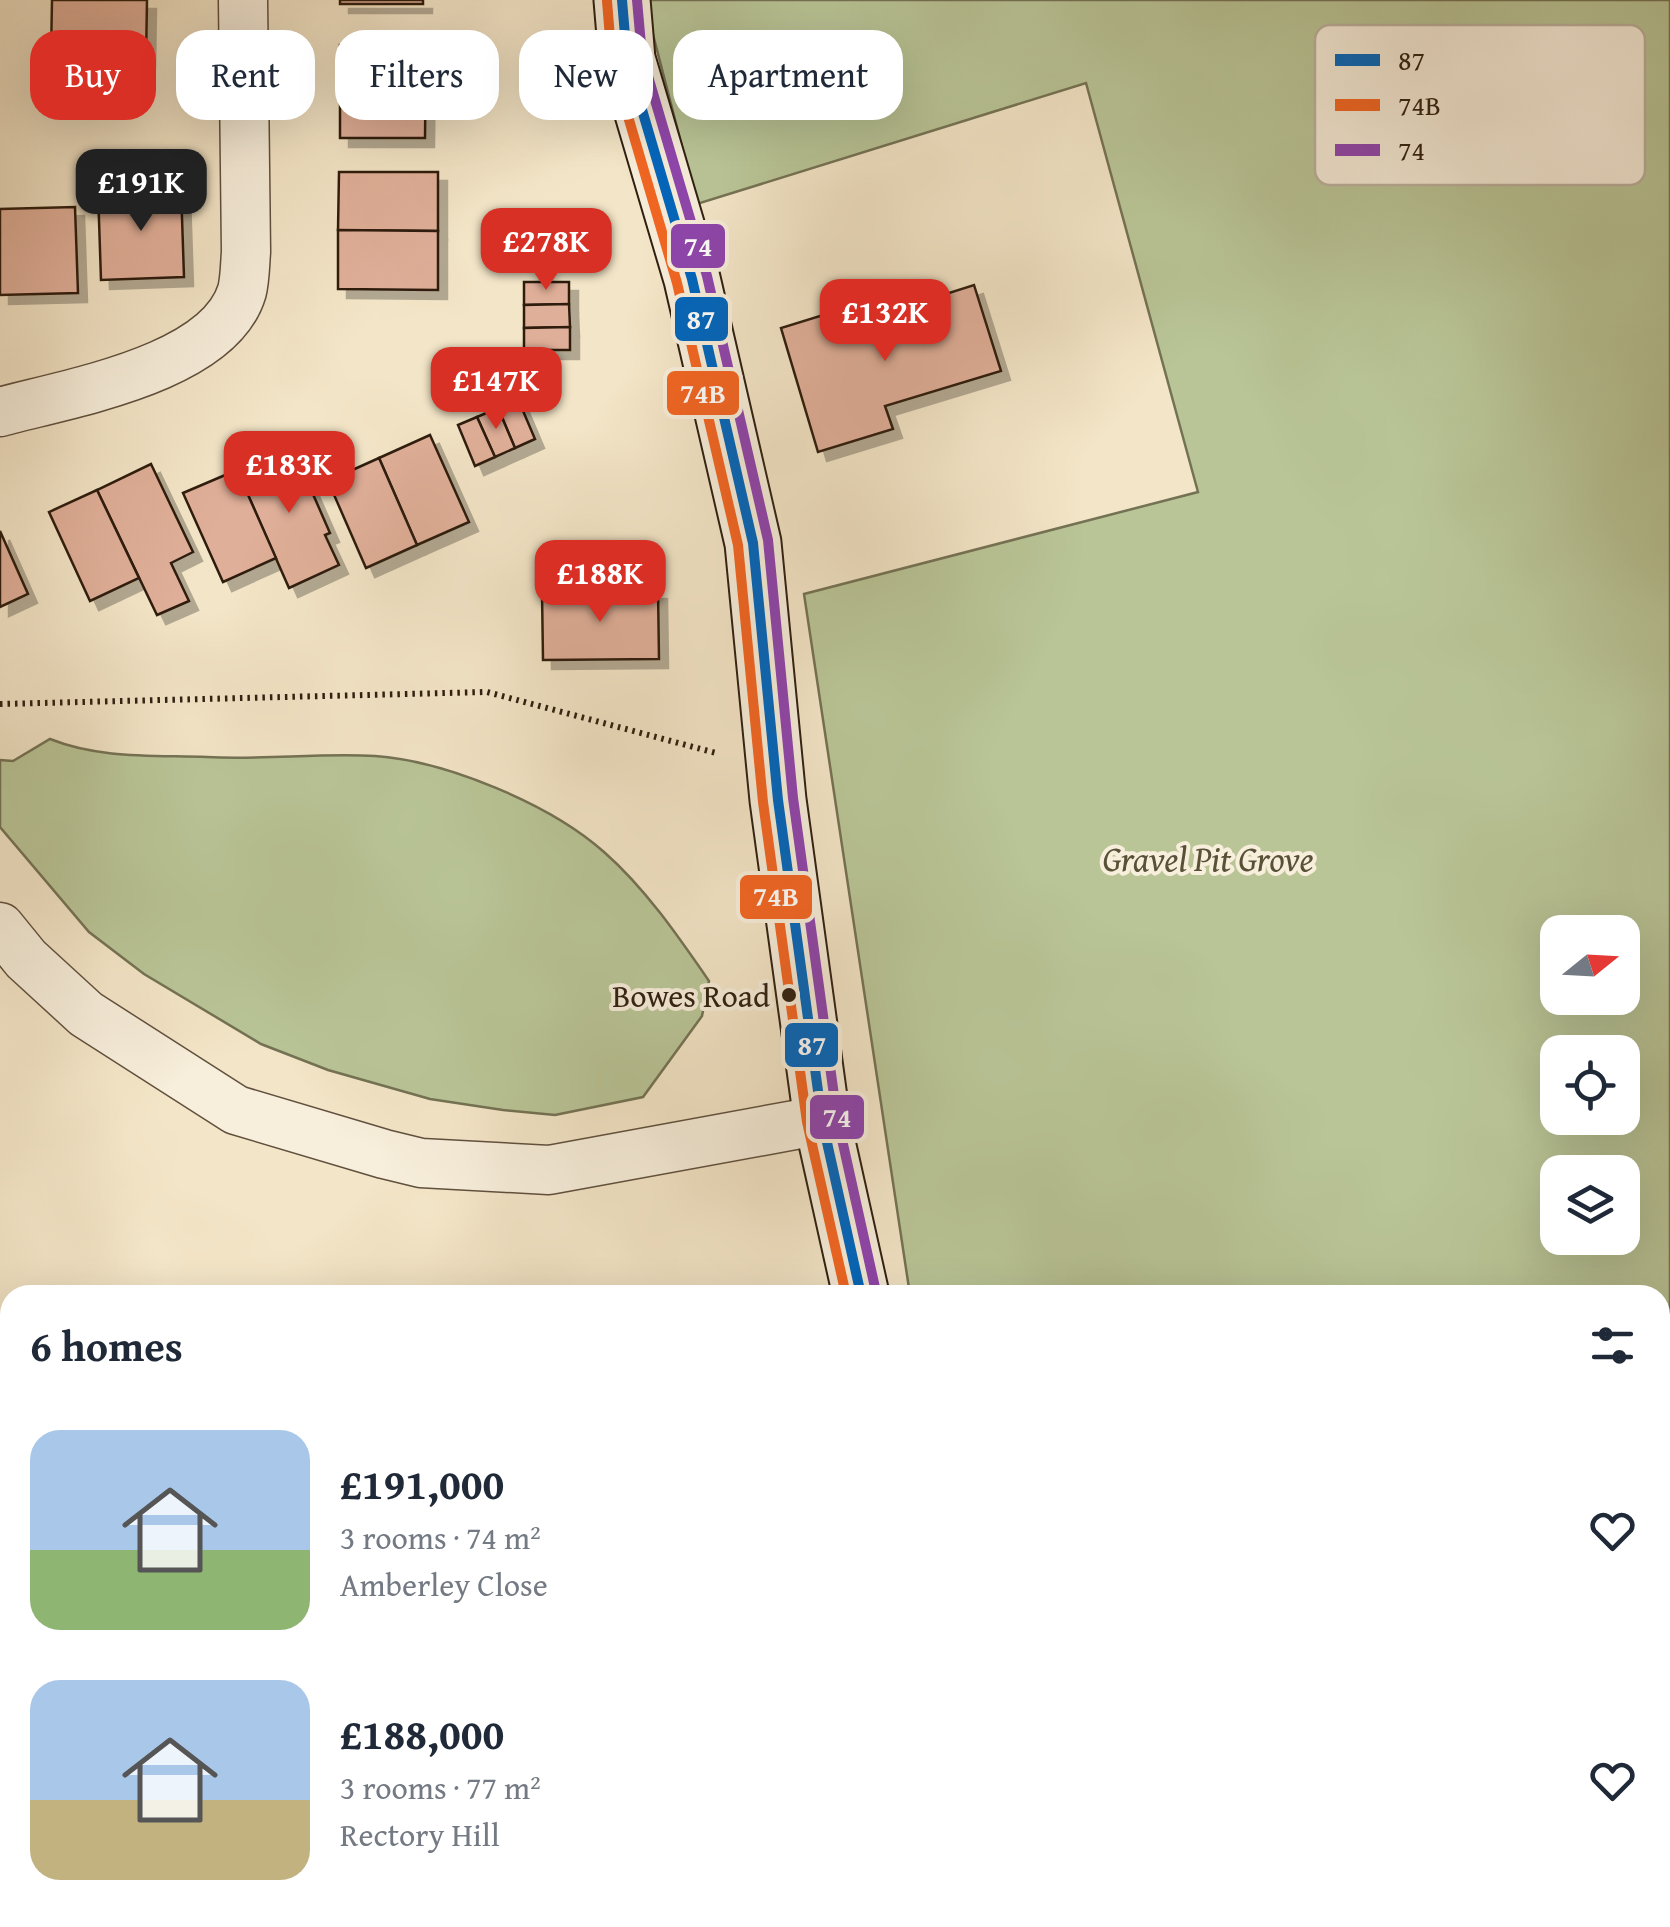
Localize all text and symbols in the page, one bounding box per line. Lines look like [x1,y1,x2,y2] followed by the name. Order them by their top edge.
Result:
[1315,25,1645,185] legend
[30,30,156,120] chip: Buy
[176,30,315,120] chip: Rent
[335,30,499,120] chip: Filters
[519,30,653,120] chip: New
[673,30,903,120] chip: Apartment
[1398,39,1425,80] text: 87
[1398,84,1441,125] text: 74B
[1398,129,1425,170] text: 74
[71,149,211,234] pin: £191K
[98,158,184,205] text: £191K
[476,208,616,293] pin: £278K
[503,217,589,264] text: £278K
[669,222,727,270] line badge: 74
[683,225,713,266] text: 74
[815,279,955,364] pin: £132K
[842,288,928,335] text: £132K
[673,295,730,343] line badge: 87
[686,298,716,339] text: 87
[426,347,566,432] pin: £147K
[453,356,539,403] text: £147K
[665,369,741,417] line badge: 74B
[680,372,726,413] text: 74B
[219,431,359,516] pin: £183K
[246,440,332,487] text: £183K
[530,540,670,625] pin: £188K
[557,549,643,596] text: £188K
[1102,833,1314,884] park label: Gravel Pit Grove
[738,873,814,921] line badge: 74B
[753,875,799,916] text: 74B
[1540,915,1640,1015] north arrow
[1540,915,1640,1255] map controls
[612,972,770,1019] place label: Bowes Road
[779,985,799,1005] marker: Bowes Road
[783,1021,840,1069] line badge: 87
[797,1024,827,1065] text: 87
[1540,1035,1640,1135] button: locate
[808,1093,866,1141] line badge: 74
[822,1096,852,1137] text: 74
[1540,1155,1640,1255] button: layers
[30,1315,183,1376] text: 6 homes
[1585,1318,1640,1373] icon: filters
[340,1453,504,1514] text: £191,000
[110,1470,230,1590] icon: home
[1585,1503,1640,1558] icon: heart
[340,1514,541,1561] text: 3 rooms · 74 m²
[340,1561,548,1608] text: Amberley Close
[340,1703,504,1764] text: £188,000
[110,1720,230,1840] icon: home
[1585,1753,1640,1808] icon: heart
[340,1764,541,1811] text: 3 rooms · 77 m²
[340,1811,500,1858] text: Rectory Hill

